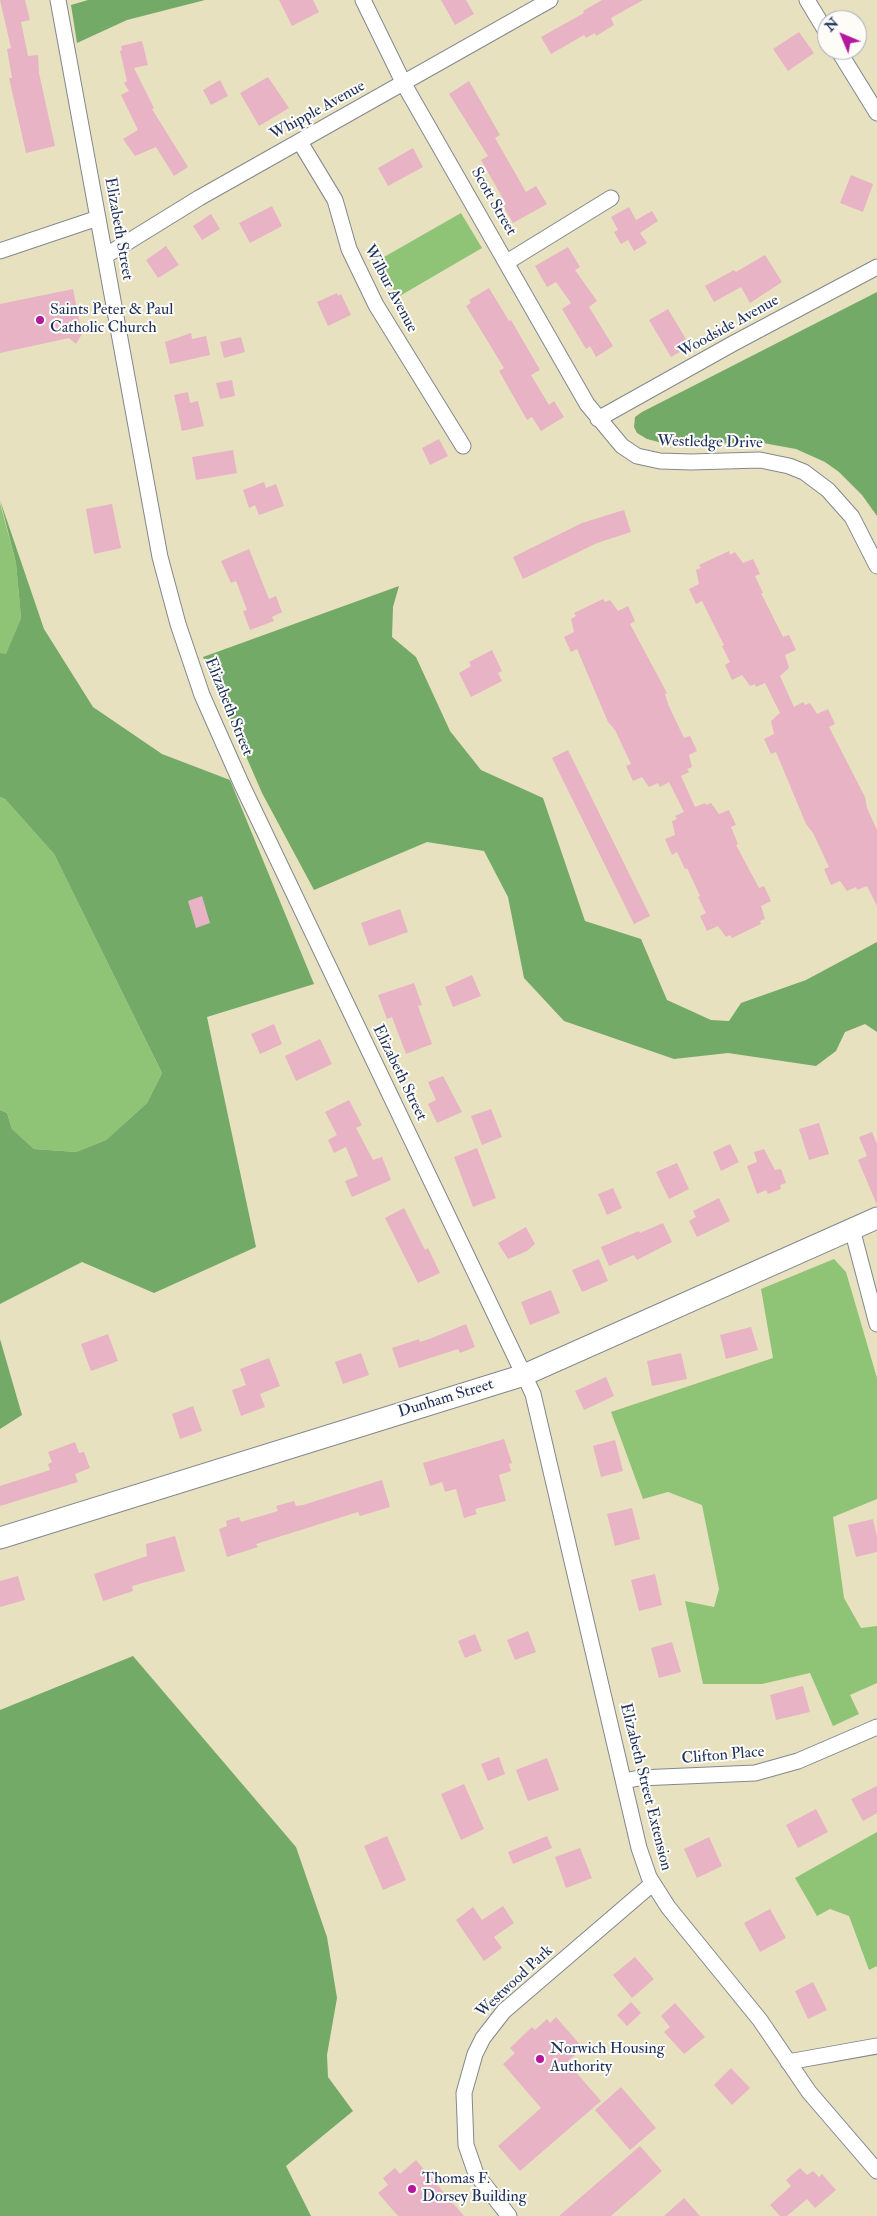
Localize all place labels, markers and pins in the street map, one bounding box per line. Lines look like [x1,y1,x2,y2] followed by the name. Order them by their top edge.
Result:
[50,301,173,339] place label: Saints Peter & Paul Catholic Church
[34,314,46,326] marker: Saints Peter & Paul Catholic Church
[550,2040,665,2078] place label: Norwich Housing Authority
[534,2053,546,2065] marker: Norwich Housing Authority
[422,2170,527,2208] place label: Thomas F. Dorsey Building
[406,2183,418,2195] marker: Thomas F. Dorsey Building

